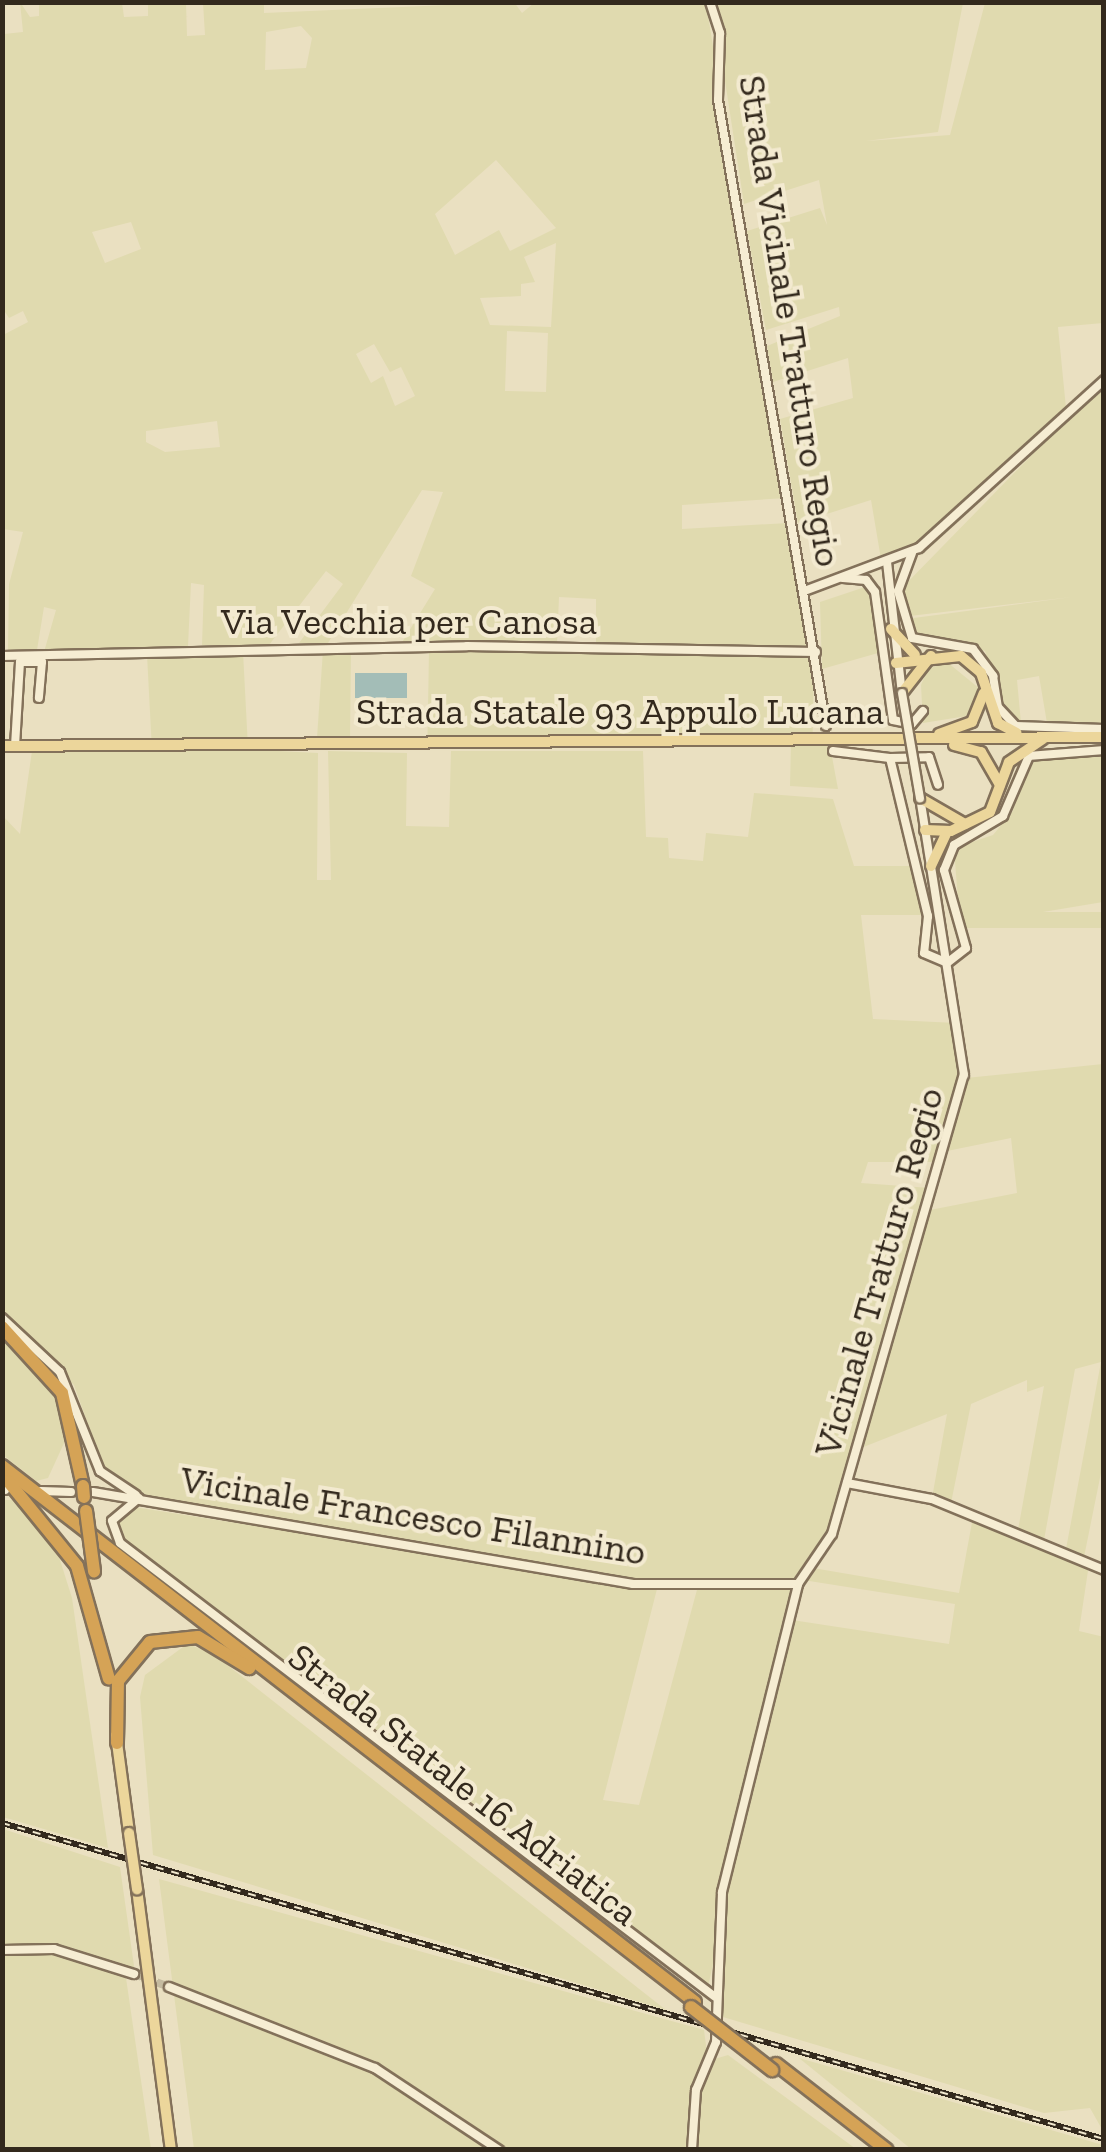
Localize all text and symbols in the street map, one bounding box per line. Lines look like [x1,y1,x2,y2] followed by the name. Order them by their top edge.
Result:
[728,71,852,571] street label: Strada Vicinale Tratturo Regio
[220,599,598,645] street label: Via Vecchia per Canosa
[355,689,885,735] street label: Strada Statale 93 Appulo Lucana
[804,1082,954,1462] street label: Vicinale Tratturo Regio
[177,1457,649,1575] street label: Vicinale Francesco Filannino
[279,1634,647,1936] street label: Strada Statale 16 Adriatica

